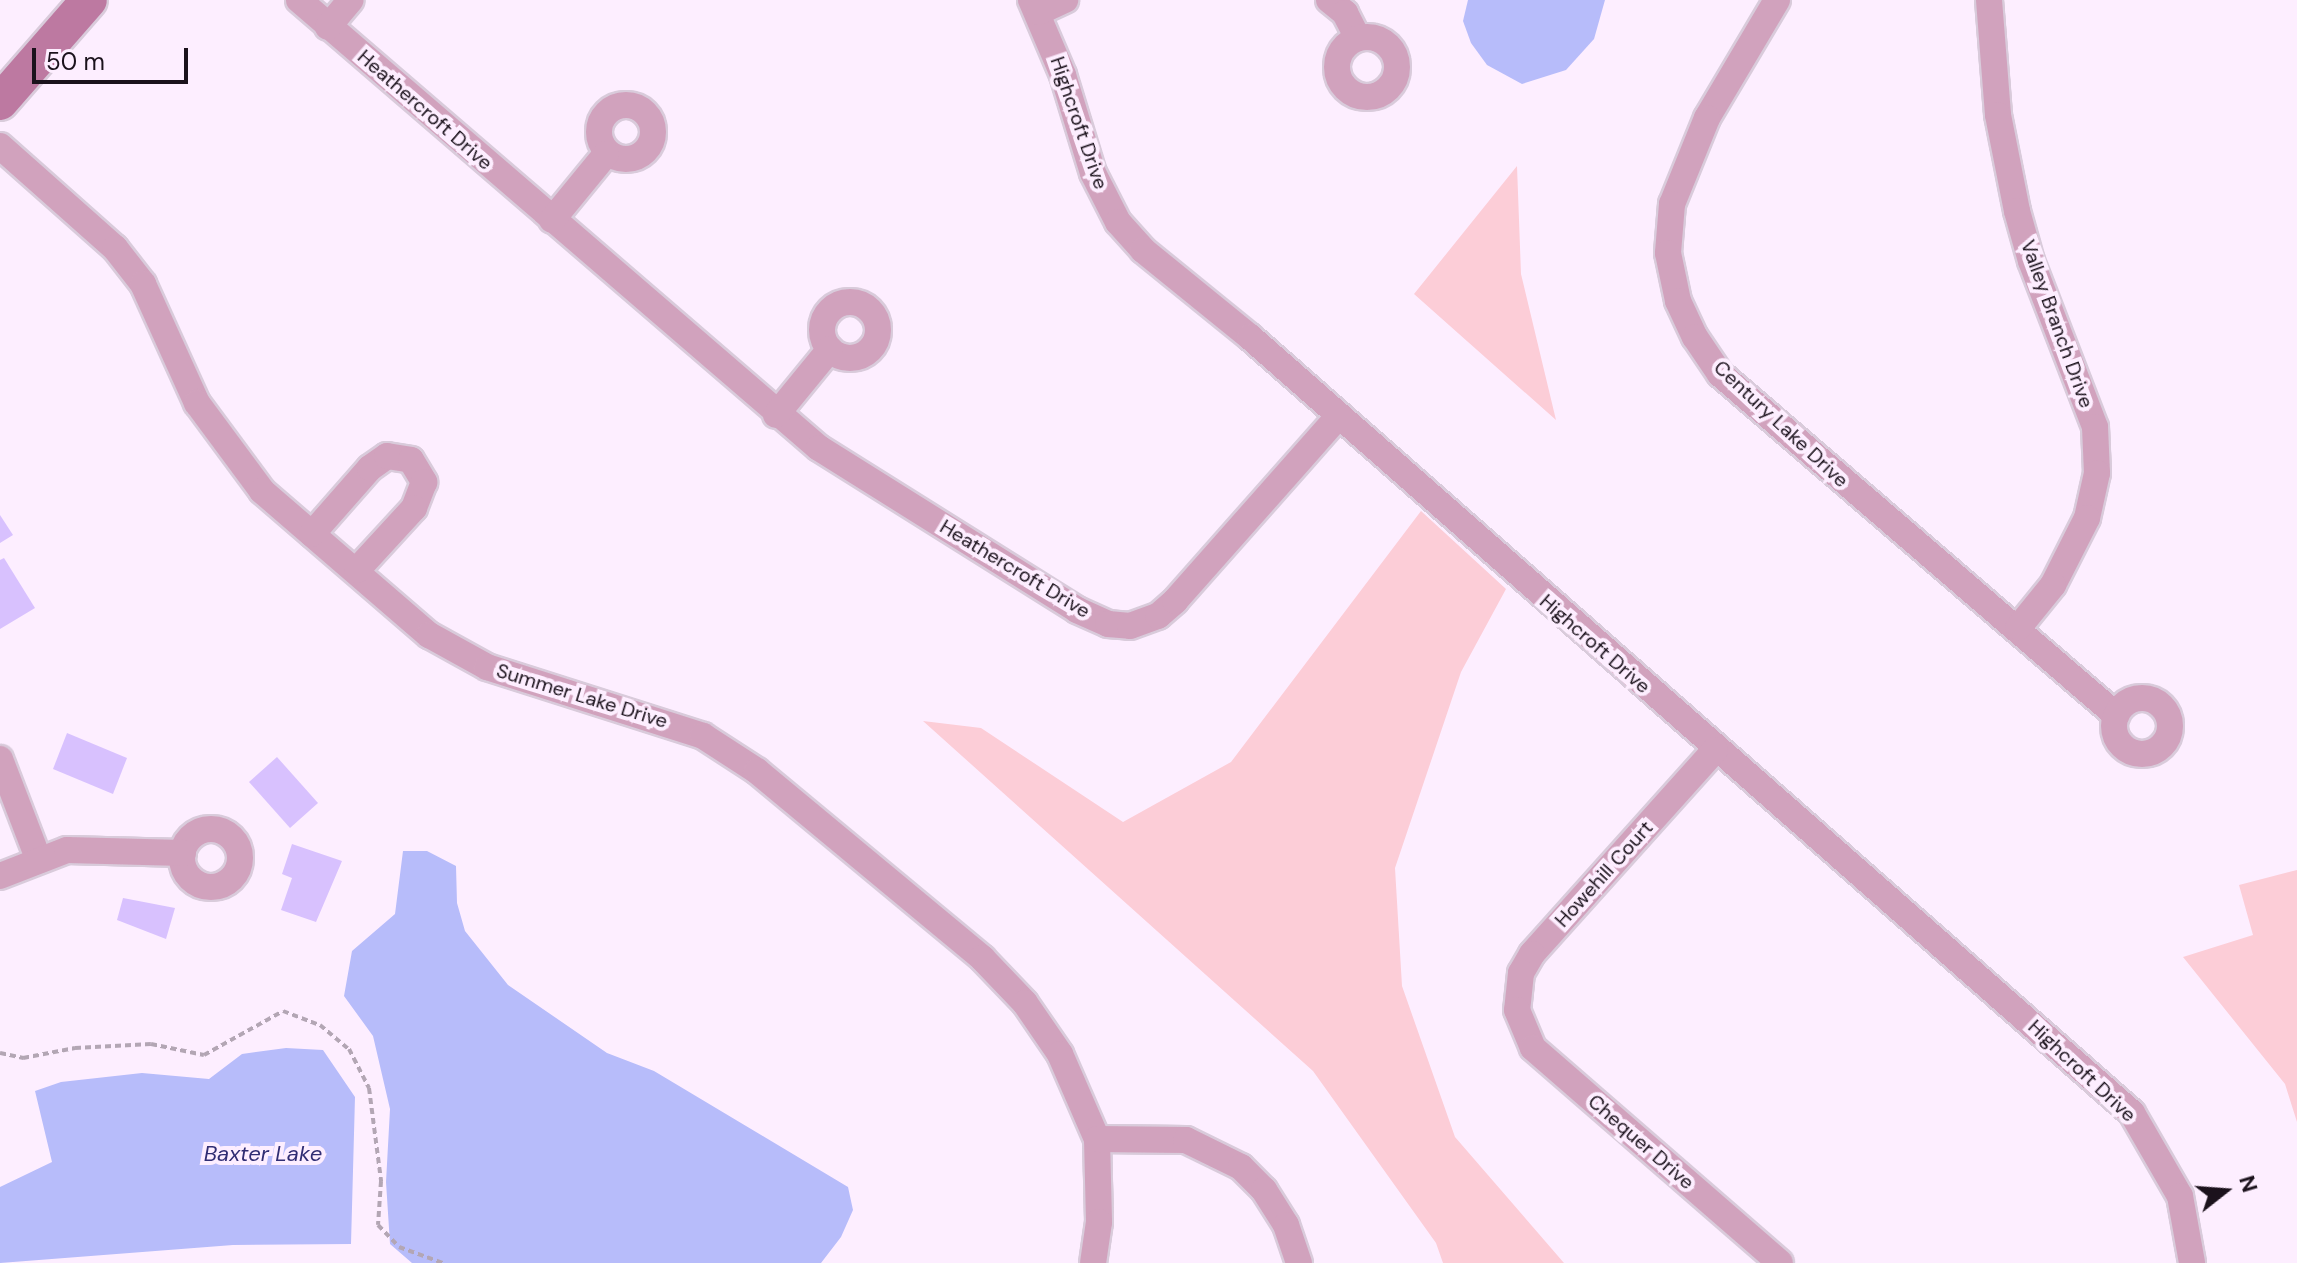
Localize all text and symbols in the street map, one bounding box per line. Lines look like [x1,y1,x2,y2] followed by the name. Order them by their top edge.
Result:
[36,32,192,82] scale bar
[353,45,497,175] street label: Heathercroft Drive
[46,46,105,77] text: 50 m
[1045,54,1113,192] street label: Highcroft Drive
[2015,237,2099,411] street label: Valley Branch Drive
[1709,356,1853,492] street label: Century Lake Drive
[936,515,1094,623] street label: Heathercroft Drive
[1535,589,1655,699] street label: Highcroft Drive
[494,659,670,733] street label: Summer Lake Drive
[1550,816,1658,932] street label: Howehill Court
[2023,1015,2141,1127] street label: Highcroft Drive
[1583,1089,1699,1195] street label: Chequer Drive
[204,1141,322,1167] water label: Baxter Lake
[2185,1151,2265,1231] north arrow
[2232,1172,2265,1196] text: N

